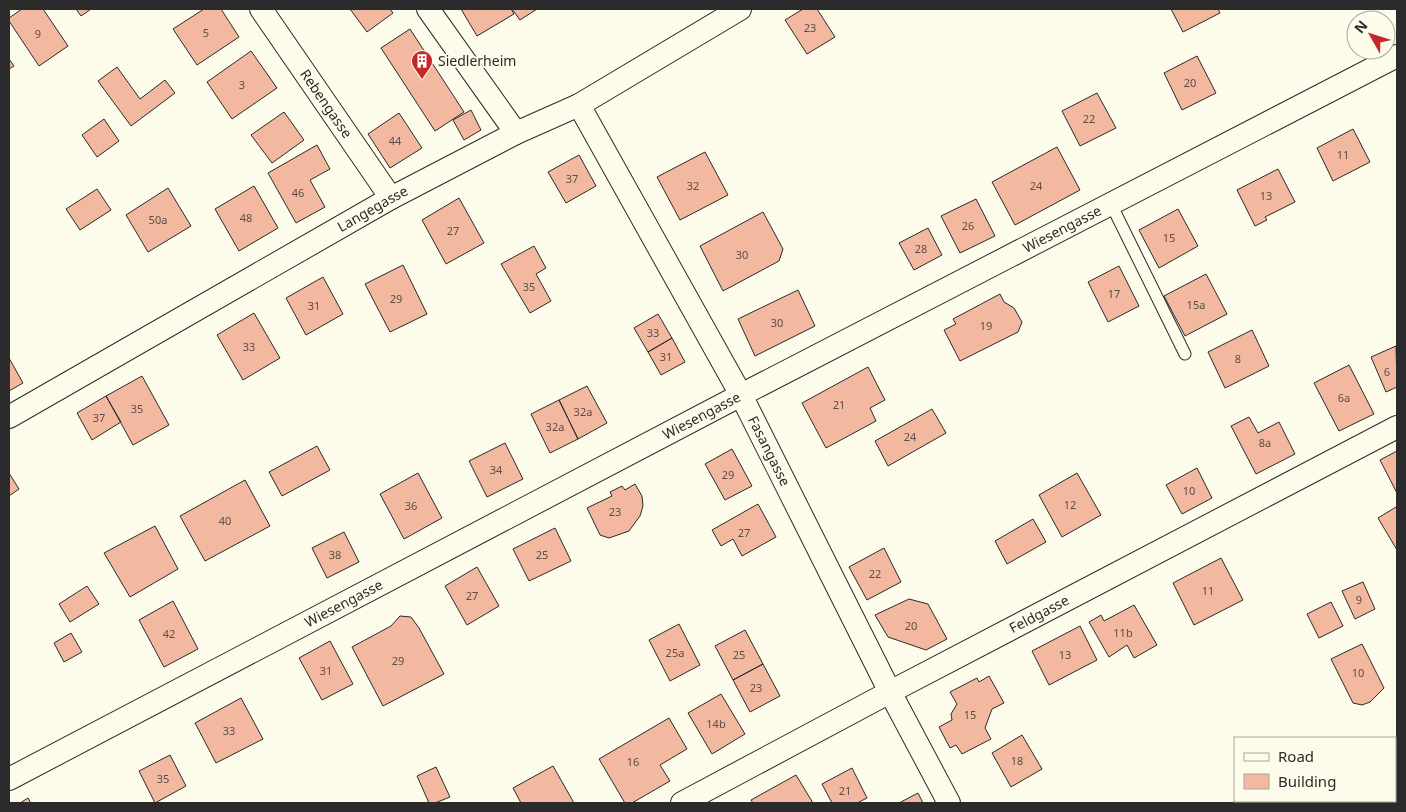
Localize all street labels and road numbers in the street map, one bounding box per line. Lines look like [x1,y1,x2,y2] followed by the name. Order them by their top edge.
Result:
[296,65,357,142] street label: Rebengasse
[334,181,411,236] street label: Langegasse
[1019,200,1104,257] street label: Wiesengasse
[659,387,744,444] street label: Wiesengasse
[744,413,795,489] street label: Fasangasse
[301,575,386,631] street label: Wiesengasse
[1006,590,1072,637] street label: Feldgasse

